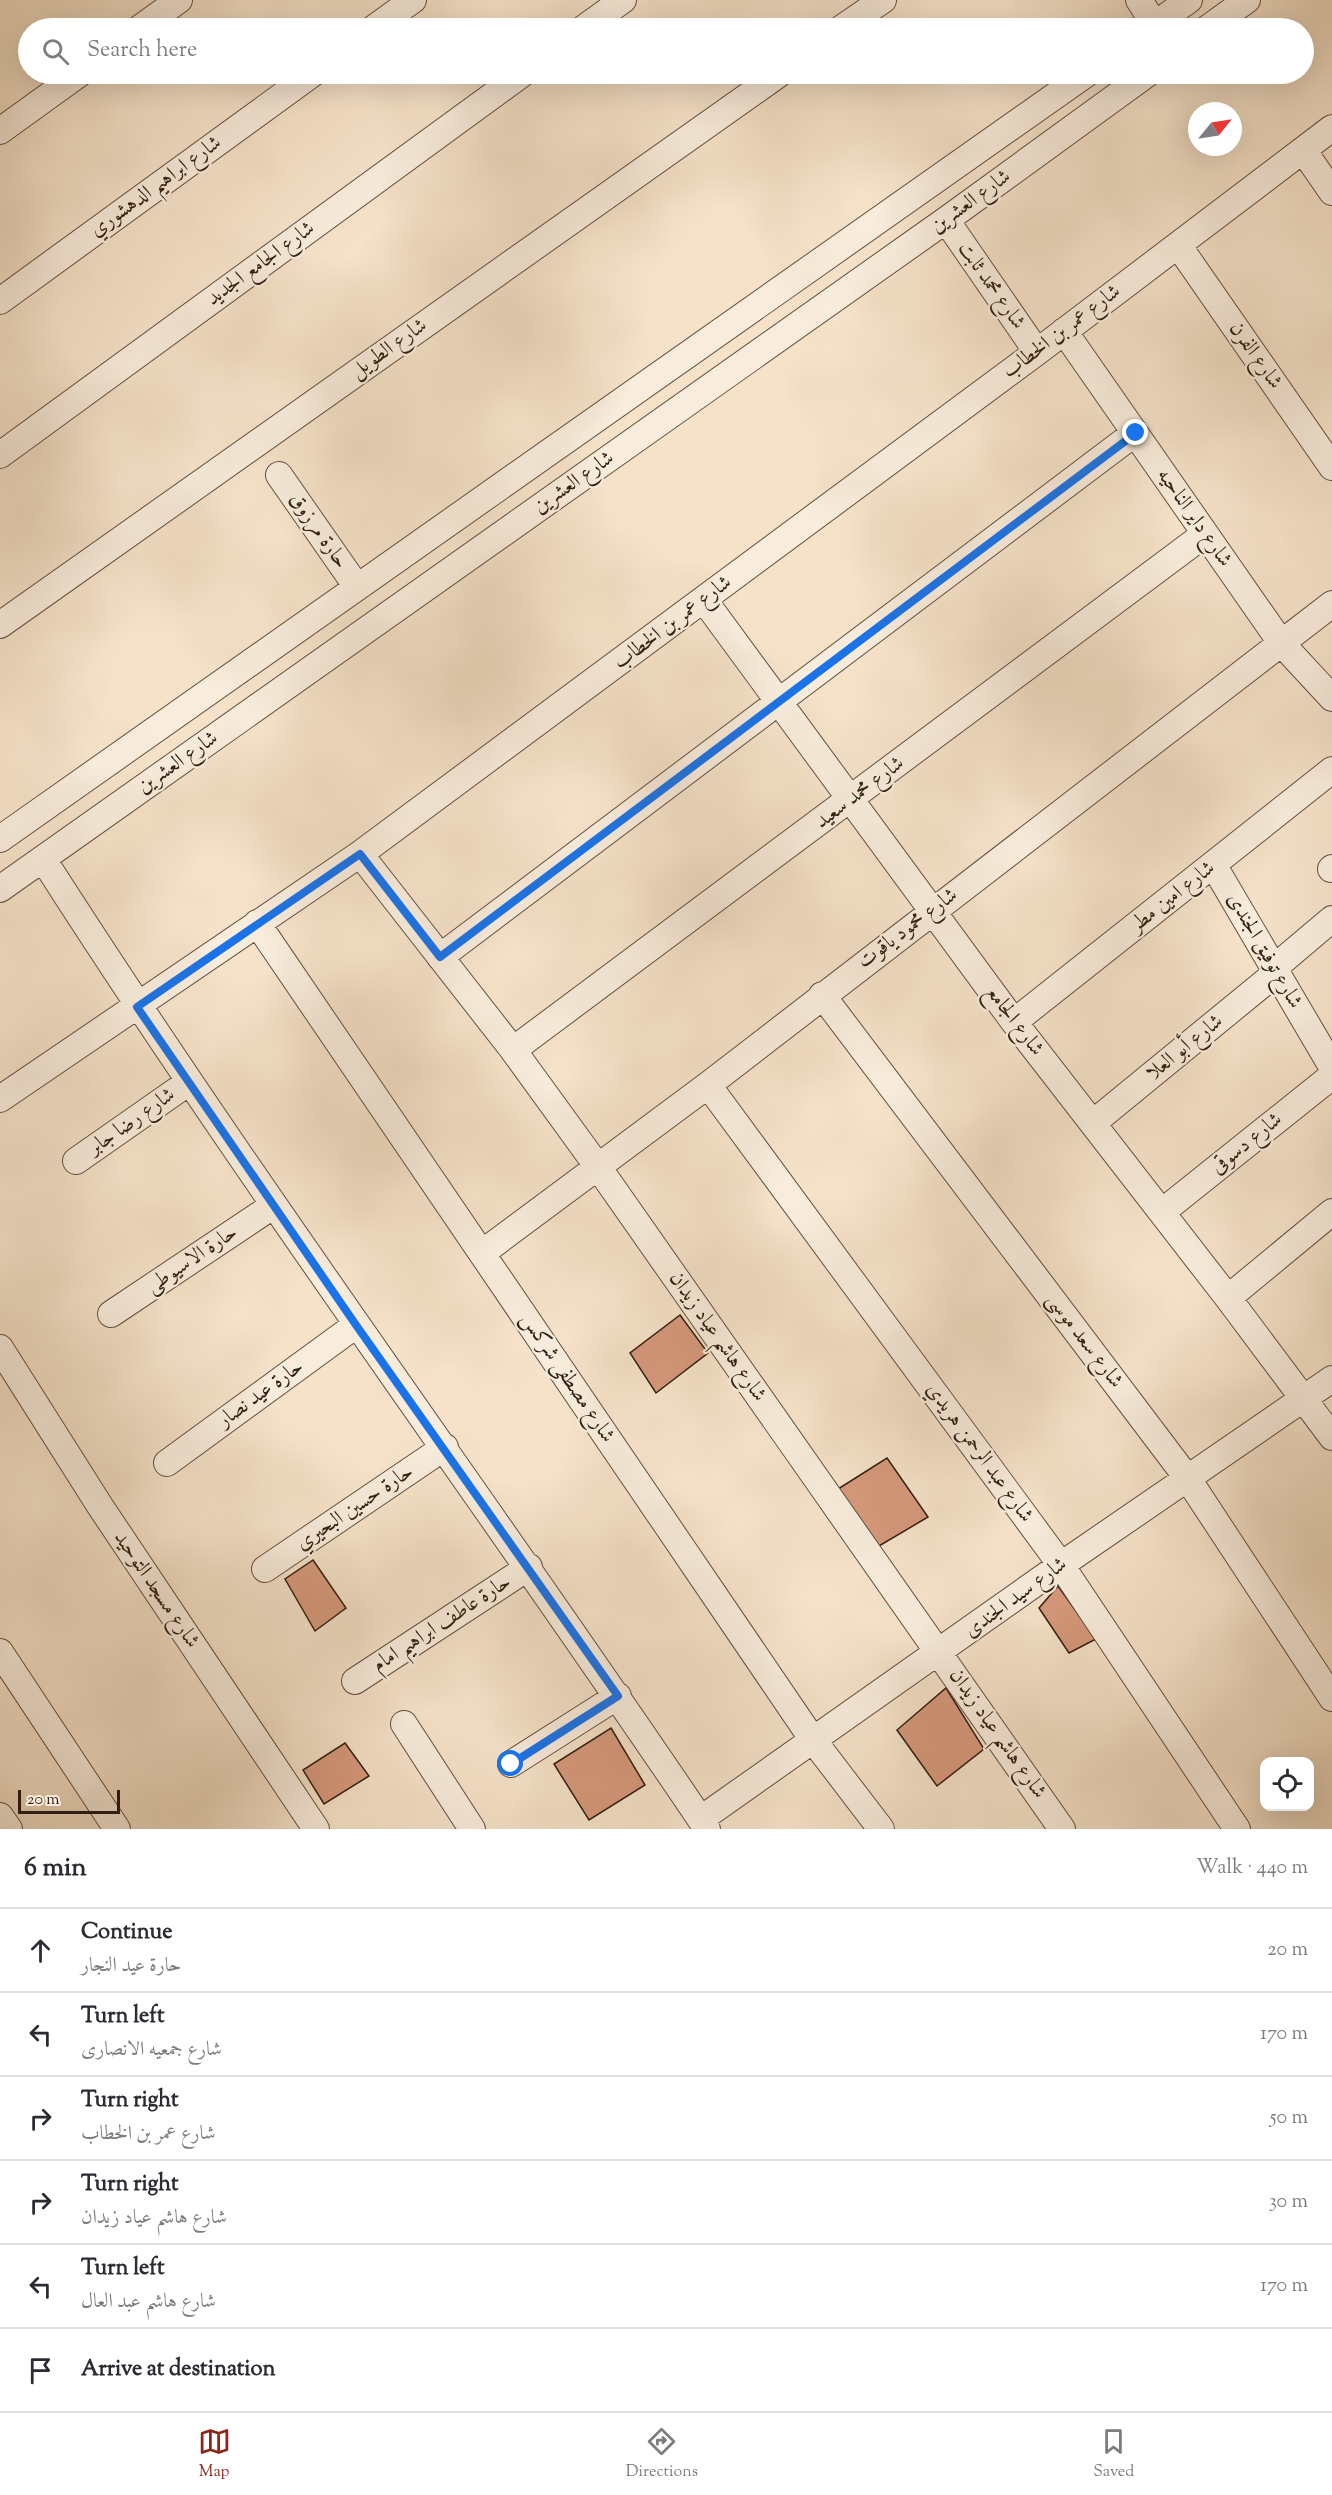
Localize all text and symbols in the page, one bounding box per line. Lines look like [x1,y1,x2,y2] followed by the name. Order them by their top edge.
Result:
[18,18,1314,84] search box
[39,35,72,68] icon: search
[87,35,197,67] text: Search here
[1188,102,1242,156] north arrow
[84,129,231,248] street label: شارع ابراهيم الدهشوري
[925,163,1018,242] street label: شارع العشرين
[200,214,323,315] street label: شارع الجامع الجديد
[949,236,1032,336] street label: شارع محمد ثابت
[997,278,1128,387] street label: شارع عمر بن الخطاب
[344,311,434,387] street label: شارع الطويل
[1220,316,1289,396] street label: شارع الفرن
[1122,419,1148,445] route end
[527,444,621,523] street label: شارع العشرين
[1148,463,1239,574] street label: شارع داير الناحيه
[281,487,355,575] street label: حارة مرزوق
[608,569,739,678] street label: شارع عمر بن الخطاب
[131,724,225,803] street label: شارع العشرين
[809,749,912,837] street label: شارع محمد سعيد
[1122,854,1223,942] street label: شارع امين مطر
[851,881,965,978] street label: شارع محمود ياقوت
[1218,887,1309,1015] street label: شارع توفيق الجندى
[976,979,1051,1064] street label: شارع الجامع
[1139,1006,1231,1089] street label: شارع أبو العلا
[80,1081,182,1165] street label: شارع رضا جابر
[1205,1106,1290,1183] street label: شارع دسوقى
[140,1218,244,1302] street label: حارة الاسيوطى
[658,1266,773,1411] street label: شارع هاشم عياد زيدان
[1037,1287,1130,1396] street label: شارع سعد موسى
[511,1307,622,1450] street label: شارع مصطفى شركس
[210,1352,310,1437] street label: حارة عيد نصار
[917,1377,1040,1530] street label: شارع عبد الرحمن هريدي
[290,1457,420,1559] street label: حارة حسين البحيري
[105,1525,206,1655] street label: شارع مسجد التوحيد
[958,1550,1074,1647] street label: شارع سيد الجندى
[367,1568,520,1684] street label: حارة عاطف ابراهيم امام
[938,1663,1053,1808] street label: شارع هاشم عياد زيدان
[497,1750,523,1776] route start
[1260,1757,1314,1811] map controls
[1260,1757,1314,1811] button: locate
[18,1787,120,1814] scale bar
[27,1789,60,1812] text: 20 m
[24,1850,87,1887] text: 6 min
[1196,1854,1308,1883] text: Walk · 440 m
[81,1917,172,1949] text: Continue
[24,1934,57,1967] icon: ahead
[1267,1936,1308,1965] text: 20 m
[81,1952,181,1981] text: حارة عيد النجار
[81,2001,164,2033] text: Turn left
[24,2018,57,2051] icon: left
[1260,2020,1308,2049] text: 170 m
[81,2036,222,2065] text: شارع جمعيه الانصارى
[81,2085,178,2117] text: Turn right
[24,2102,57,2135] icon: right
[1270,2104,1308,2133] text: 50 m
[81,2120,216,2149] text: شارع عمر بن الخطاب
[81,2169,178,2201] text: Turn right
[24,2186,57,2219] icon: right
[1269,2188,1308,2217] text: 30 m
[81,2204,227,2233] text: شارع هاشم عياد زيدان
[81,2253,164,2285] text: Turn left
[24,2270,57,2303] icon: left
[1260,2272,1308,2301] text: 170 m
[81,2288,216,2317] text: شارع هاشم عبد العال
[24,2354,57,2387] icon: arrive
[81,2354,276,2386] text: Arrive at destination
[198,2425,231,2484] tab: Map
[626,2425,698,2484] tab: Directions
[1093,2425,1134,2484] tab: Saved

